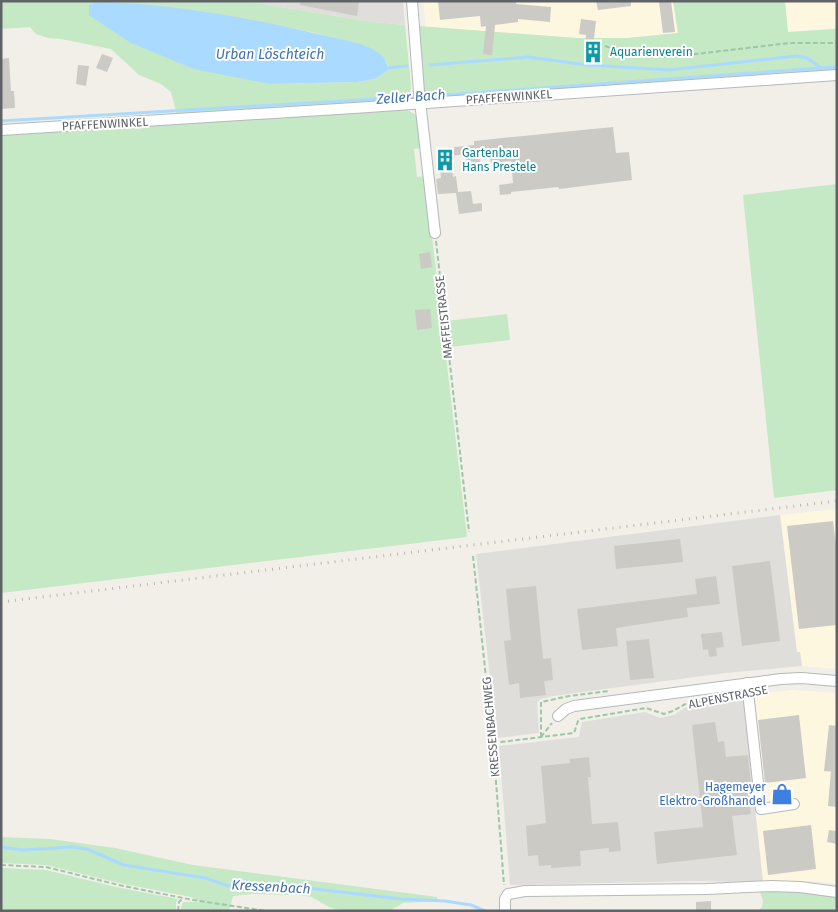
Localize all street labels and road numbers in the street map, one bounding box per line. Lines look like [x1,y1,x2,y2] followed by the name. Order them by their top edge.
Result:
[465,87,553,107] street label: PFAFFENWINKEL
[61,115,149,133] street label: PFAFFENWINKEL
[433,275,455,359] street label: MAFFEISTRASSE
[480,676,502,778] street label: KRESSENBACHWEG
[687,682,769,712] street label: ALPENSTRASSE

